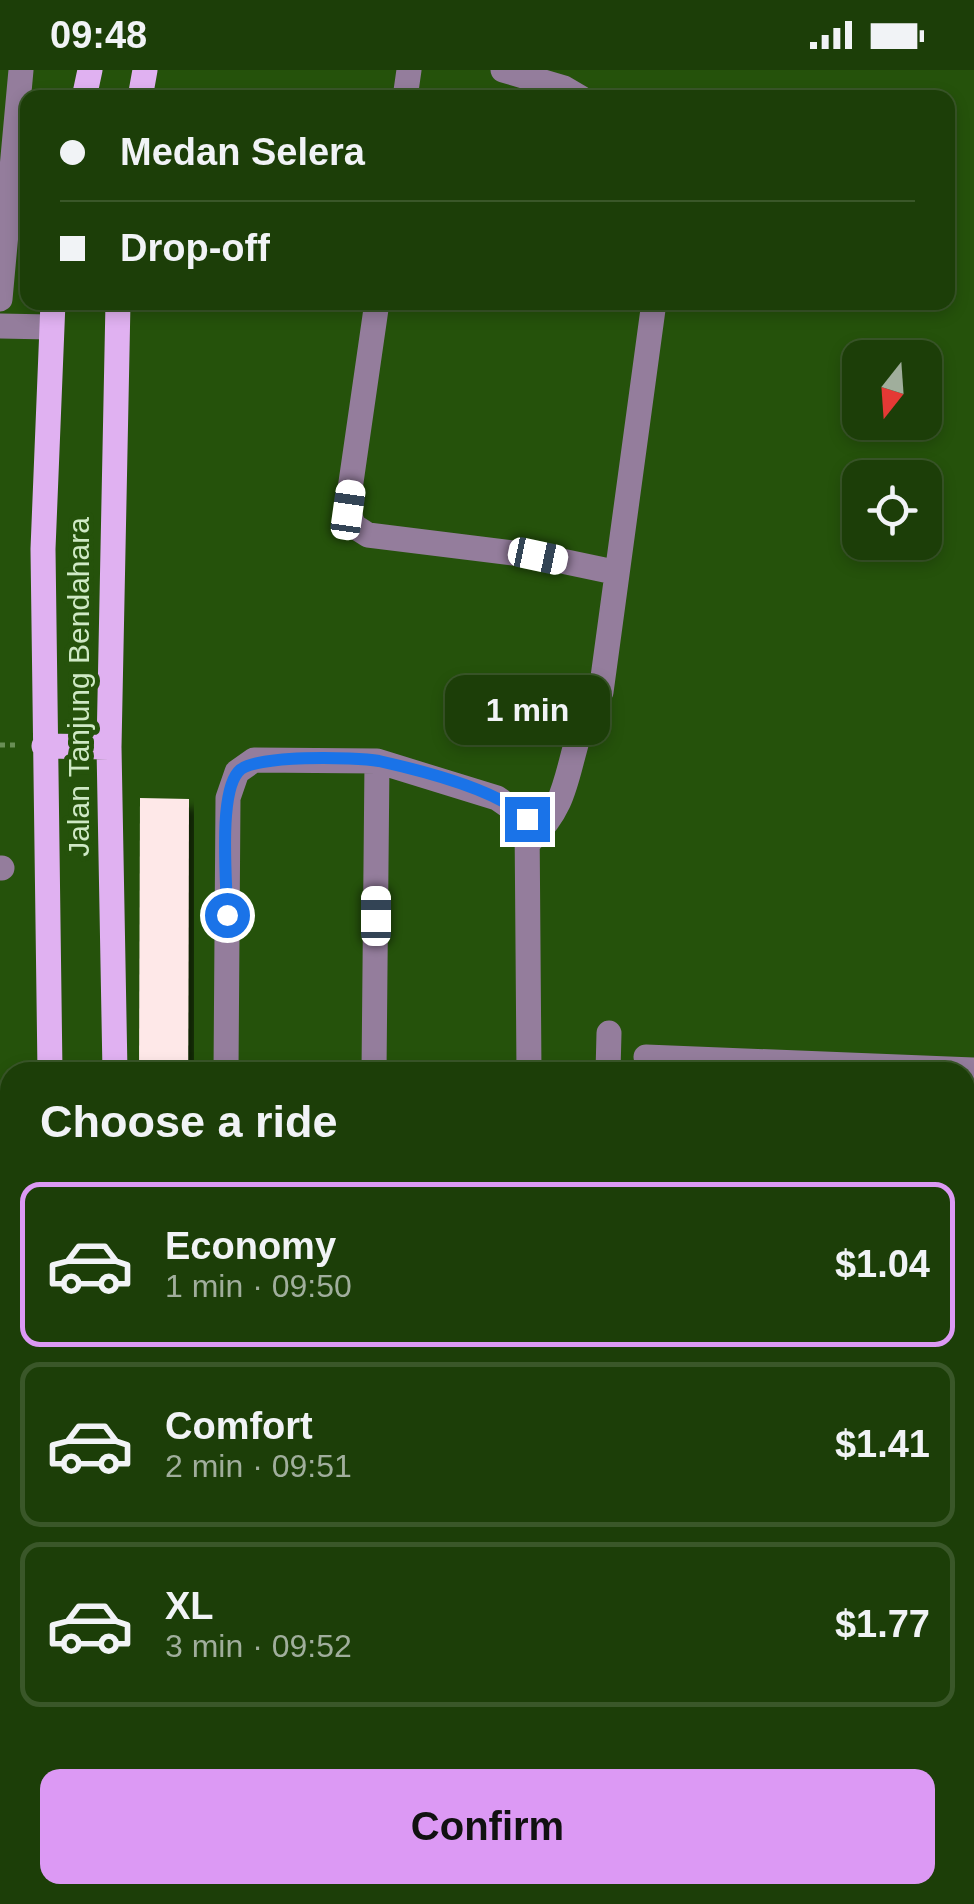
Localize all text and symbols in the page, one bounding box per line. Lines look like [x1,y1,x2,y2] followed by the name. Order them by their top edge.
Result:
[50,14,147,56] text: 09:48
[120,131,365,173] text: Medan Selera
[120,227,270,269] text: Drop-off
[842,340,942,440] north arrow
[842,340,942,560] map controls
[842,460,942,560] button: locate
[329,478,367,542] car
[62,517,95,857] street label: Jalan Tanjung Bendahara
[506,535,570,577] car
[444,674,610,744] callout: 1 min
[486,692,569,728] text: 1 min
[505,797,550,842] route end
[361,886,391,946] car
[205,893,250,938] route start
[40,1096,338,1147] text: Choose a ride
[45,1220,135,1310] icon: car
[165,1225,336,1267] text: Economy
[835,1243,930,1285] text: $1.04
[165,1268,352,1304] text: 1 min · 09:50
[45,1400,135,1490] icon: car
[165,1405,313,1447] text: Comfort
[835,1423,930,1465] text: $1.41
[165,1448,352,1484] text: 2 min · 09:51
[45,1580,135,1670] icon: car
[165,1585,214,1627] text: XL
[835,1603,930,1645] text: $1.77
[165,1628,352,1664] text: 3 min · 09:52
[40,1769,935,1884] button: Confirm

